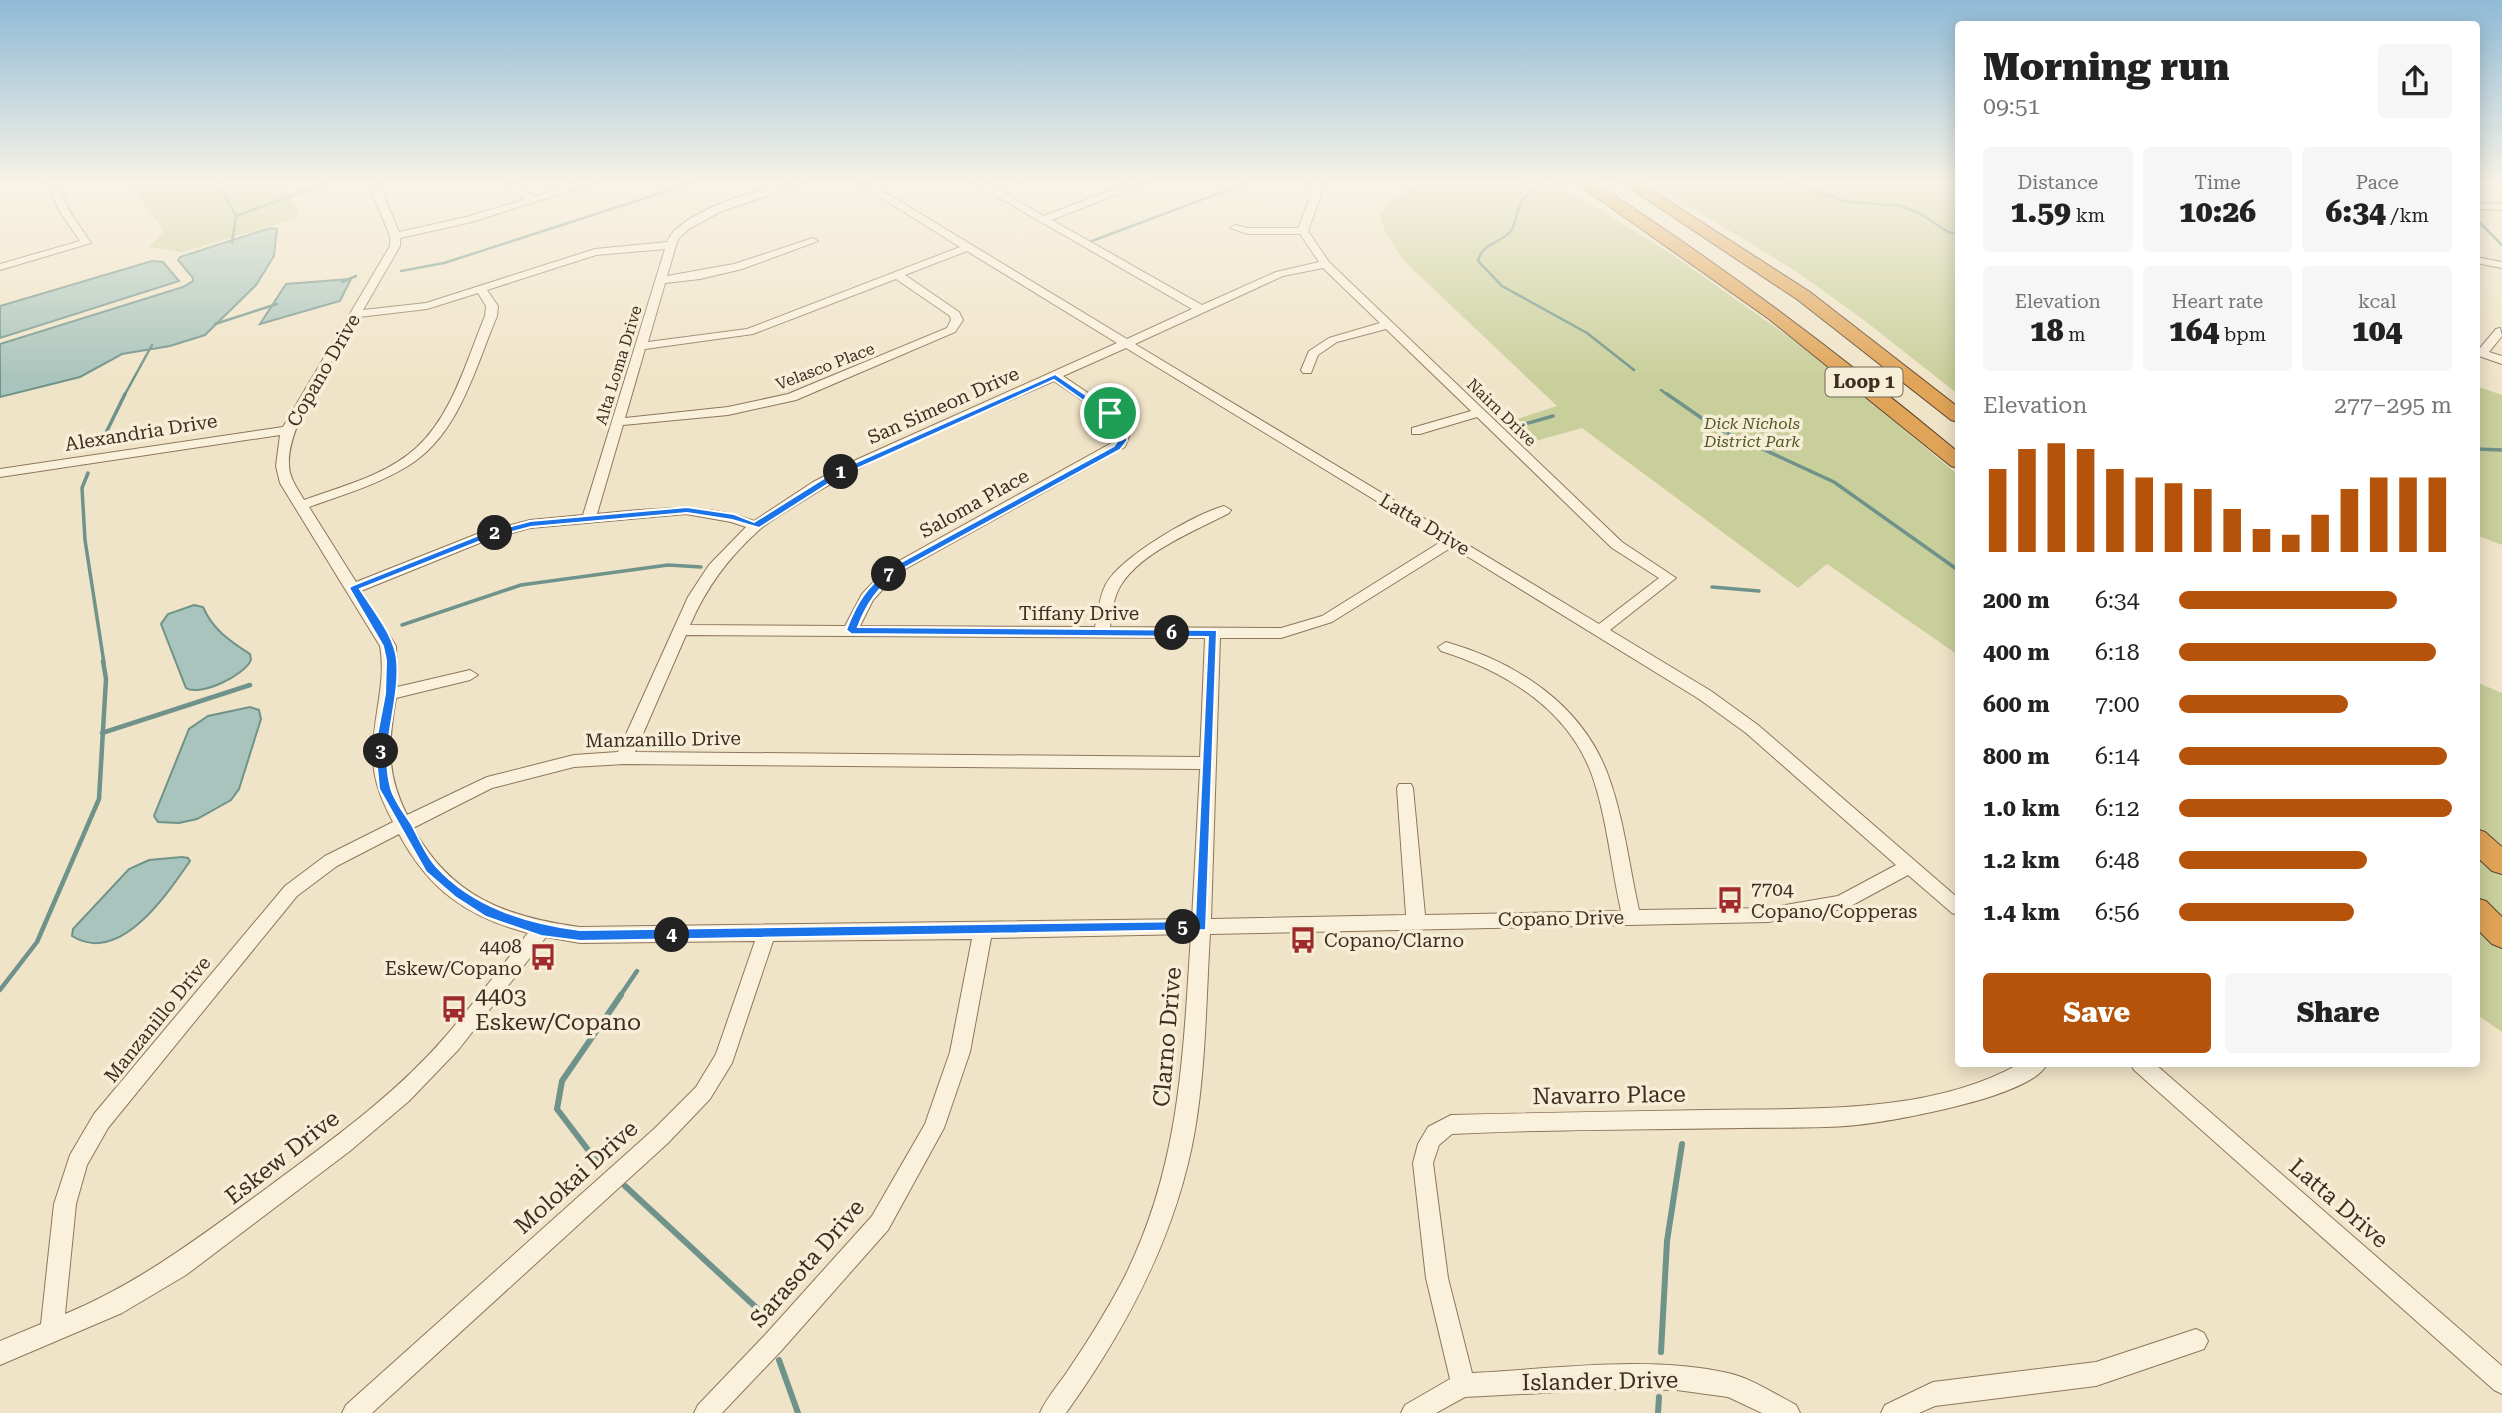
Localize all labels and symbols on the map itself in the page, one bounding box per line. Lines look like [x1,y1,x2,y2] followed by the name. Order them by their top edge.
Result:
[591,303,646,427] street label: Alta Loma Drive
[282,310,365,431] street label: Copano Drive
[773,339,877,394] street label: Velasco Place
[864,362,1023,449] street label: San Simeon Drive
[1826,368,1902,396] road number: Loop 1
[1463,375,1540,450] street label: Nairn Drive
[1080,383,1140,443] pin
[63,409,219,456] street label: Alexandria Drive
[1703,414,1800,451] park label: Dick Nichols District Park
[824,454,858,490] pin: 1
[916,464,1033,543] street label: Saloma Place
[1376,489,1474,560] street label: Latta Drive
[477,516,512,550] pin: 2
[872,556,906,592] pin: 7
[1019,602,1139,625] street label: Tiffany Drive
[1154,616,1190,650] pin: 6
[585,727,741,752] street label: Manzanillo Drive
[364,734,398,768] pin: 3
[1751,878,1917,923] place label: 7704 Copano/Copperas
[1715,885,1745,915] bus stop icon: 7704 Copano/Copperas
[1498,906,1624,931] street label: Copano Drive
[1166,909,1200,944] pin: 5
[654,918,690,953] pin: 4
[1288,925,1318,955] bus stop icon: Copano/Clarno
[1324,929,1464,952] place label: Copano/Clarno
[385,935,522,980] place label: 4408 Eskew/Copano
[528,942,558,972] bus stop icon: 4408 Eskew/Copano
[99,952,215,1087] street label: Manzanillo Drive
[1148,966,1187,1108] street label: Clarno Drive
[475,983,641,1036] place label: 4403 Eskew/Copano
[439,994,469,1024] bus stop icon: 4403 Eskew/Copano
[1532,1081,1686,1110] street label: Navarro Place
[220,1105,345,1210] street label: Eskew Drive
[509,1115,644,1240] street label: Molokai Drive
[2284,1153,2394,1254] street label: Latta Drive
[745,1194,870,1333] street label: Sarasota Drive
[1521,1367,1679,1396] street label: Islander Drive

